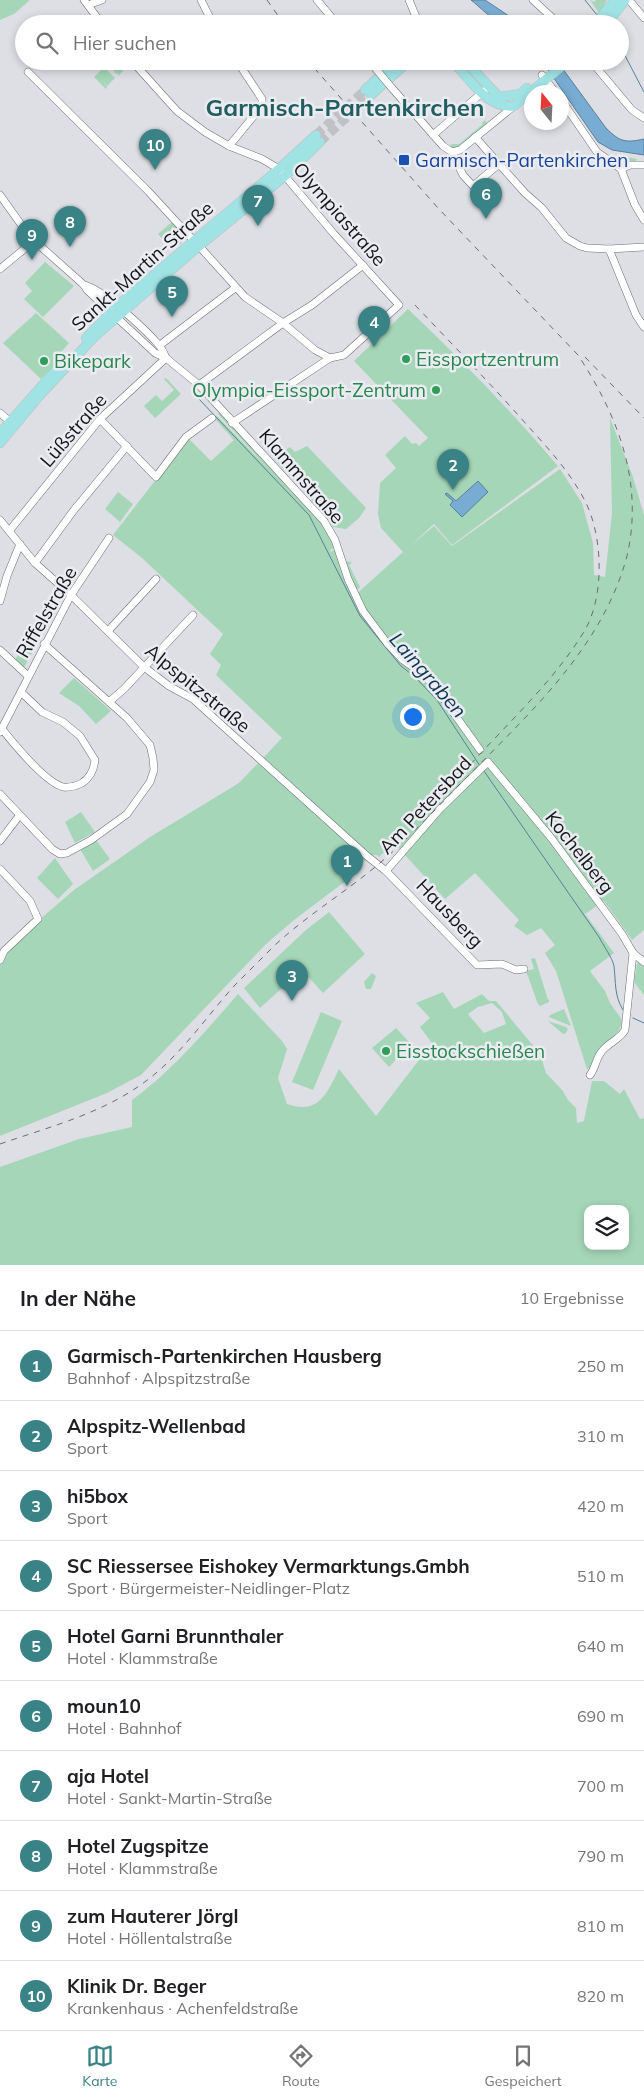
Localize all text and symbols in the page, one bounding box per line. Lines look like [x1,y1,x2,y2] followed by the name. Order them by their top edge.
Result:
[15,15,629,70] search box
[33,29,61,57] icon: search
[73,31,177,55] text: Hier suchen
[524,85,569,130] north arrow
[206,92,484,122] district label: Garmisch-Partenkirchen
[139,129,171,170] pin: 10
[415,148,628,172] place label: Garmisch-Partenkirchen
[397,153,411,167] marker: Garmisch-Partenkirchen
[288,157,392,271] street label: Olympiastraße
[470,178,502,219] pin: 6
[242,185,274,226] pin: 7
[66,196,218,336] street label: Sankt-Martin-Straße
[54,206,86,247] pin: 8
[16,219,48,260] pin: 9
[156,276,188,317] pin: 5
[358,306,390,347] pin: 4
[416,347,559,371] place label: Eissportzentrum
[54,349,131,373] place label: Bikepark
[400,353,412,365] marker: Eissportzentrum
[38,355,50,367] marker: Bikepark
[192,378,426,402] place label: Olympia-Eissport-Zentrum
[430,384,442,396] marker: Olympia-Eissport-Zentrum
[35,388,111,472] street label: Lüßstraße
[254,424,350,528] street label: Klammstraße
[437,449,469,490] pin: 2
[10,562,82,662] street label: Riffelstraße
[384,627,472,723] water label: Laingraben
[141,638,255,738] street label: Alpspitzstraße
[400,704,426,730] your location
[374,751,476,859] street label: Am Petersbad
[540,806,620,898] street label: Kochelberg
[331,845,363,886] pin: 1
[411,874,489,952] street label: Hausberg
[276,960,308,1001] pin: 3
[396,1039,545,1063] place label: Eisstockschießen
[380,1045,392,1057] marker: Eisstockschießen
[584,1205,629,1250] map controls
[584,1205,629,1250] button: layers
[20,1285,136,1311] text: In der Nähe
[520,1288,624,1308] text: 10 Ergebnisse
[67,1344,382,1368] text: Garmisch-Partenkirchen Hausberg
[31,1356,41,1376] text: 1
[577,1356,624,1376] text: 250 m
[67,1368,250,1388] text: Bahnhof · Alpspitzstraße
[67,1414,246,1438] text: Alpspitz-Wellenbad
[31,1426,41,1446] text: 2
[577,1426,624,1446] text: 310 m
[67,1438,108,1458] text: Sport
[67,1484,128,1508] text: hi5box
[31,1496,41,1516] text: 3
[577,1496,624,1516] text: 420 m
[67,1508,108,1528] text: Sport
[67,1554,470,1578] text: SC Riessersee Eishokey Vermarktungs.Gmbh
[31,1566,41,1586] text: 4
[577,1566,624,1586] text: 510 m
[67,1578,350,1598] text: Sport · Bürgermeister-Neidlinger-Platz
[67,1624,284,1648] text: Hotel Garni Brunnthaler
[31,1636,41,1656] text: 5
[577,1636,624,1656] text: 640 m
[67,1648,218,1668] text: Hotel · Klammstraße
[67,1694,141,1718] text: moun10
[31,1706,41,1726] text: 6
[577,1706,624,1726] text: 690 m
[67,1718,181,1738] text: Hotel · Bahnhof
[67,1764,149,1788] text: aja Hotel
[31,1776,41,1796] text: 7
[577,1776,624,1796] text: 700 m
[67,1788,272,1808] text: Hotel · Sankt-Martin-Straße
[67,1834,209,1858] text: Hotel Zugspitze
[31,1846,41,1866] text: 8
[577,1846,624,1866] text: 790 m
[67,1858,218,1878] text: Hotel · Klammstraße
[67,1904,239,1928] text: zum Hauterer Jörgl
[31,1916,41,1936] text: 9
[577,1916,624,1936] text: 810 m
[67,1928,232,1948] text: Hotel · Höllentalstraße
[67,1974,206,1998] text: Klinik Dr. Beger
[26,1986,46,2006] text: 10
[577,1986,624,2006] text: 820 m
[67,1998,298,2018] text: Krankenhaus · Achenfeldstraße
[82,2042,117,2090] tab: Karte
[282,2042,320,2090] tab: Route
[484,2042,562,2090] tab: Gespeichert

